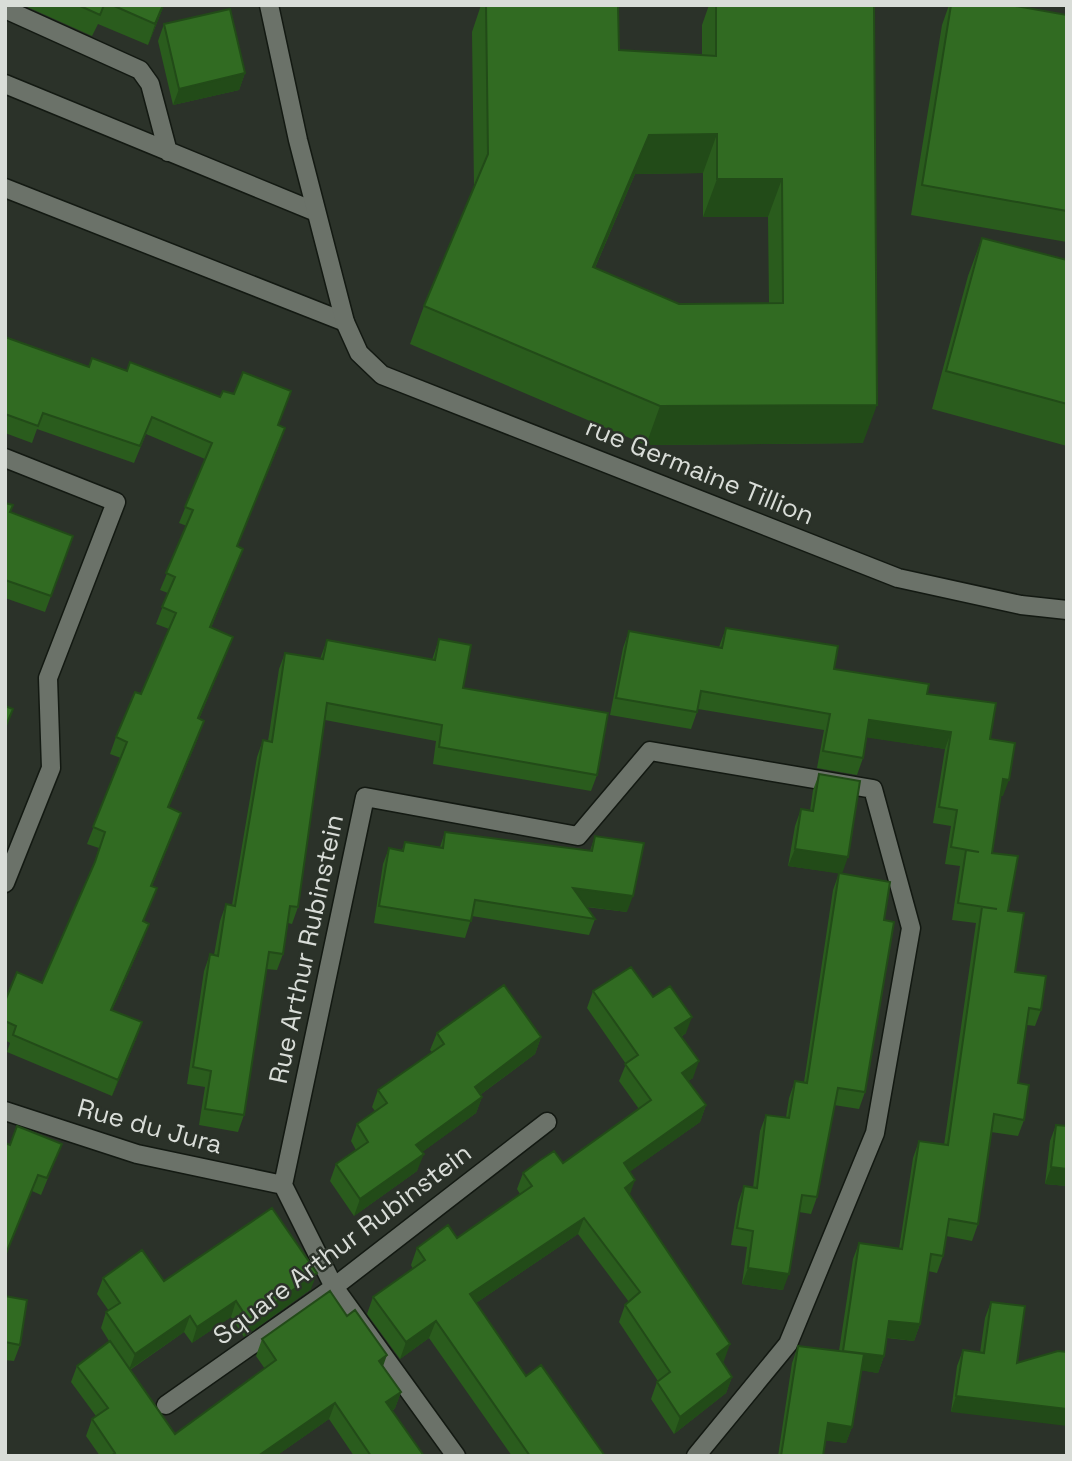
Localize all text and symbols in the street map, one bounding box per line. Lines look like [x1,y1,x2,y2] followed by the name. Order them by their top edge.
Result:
[581,410,819,532] street label: rue Germaine Tillion
[261,811,351,1087] street label: Rue Arthur Rubinstein
[74,1090,226,1162] street label: Rue du Jura
[206,1136,478,1352] street label: Square Arthur Rubinstein

